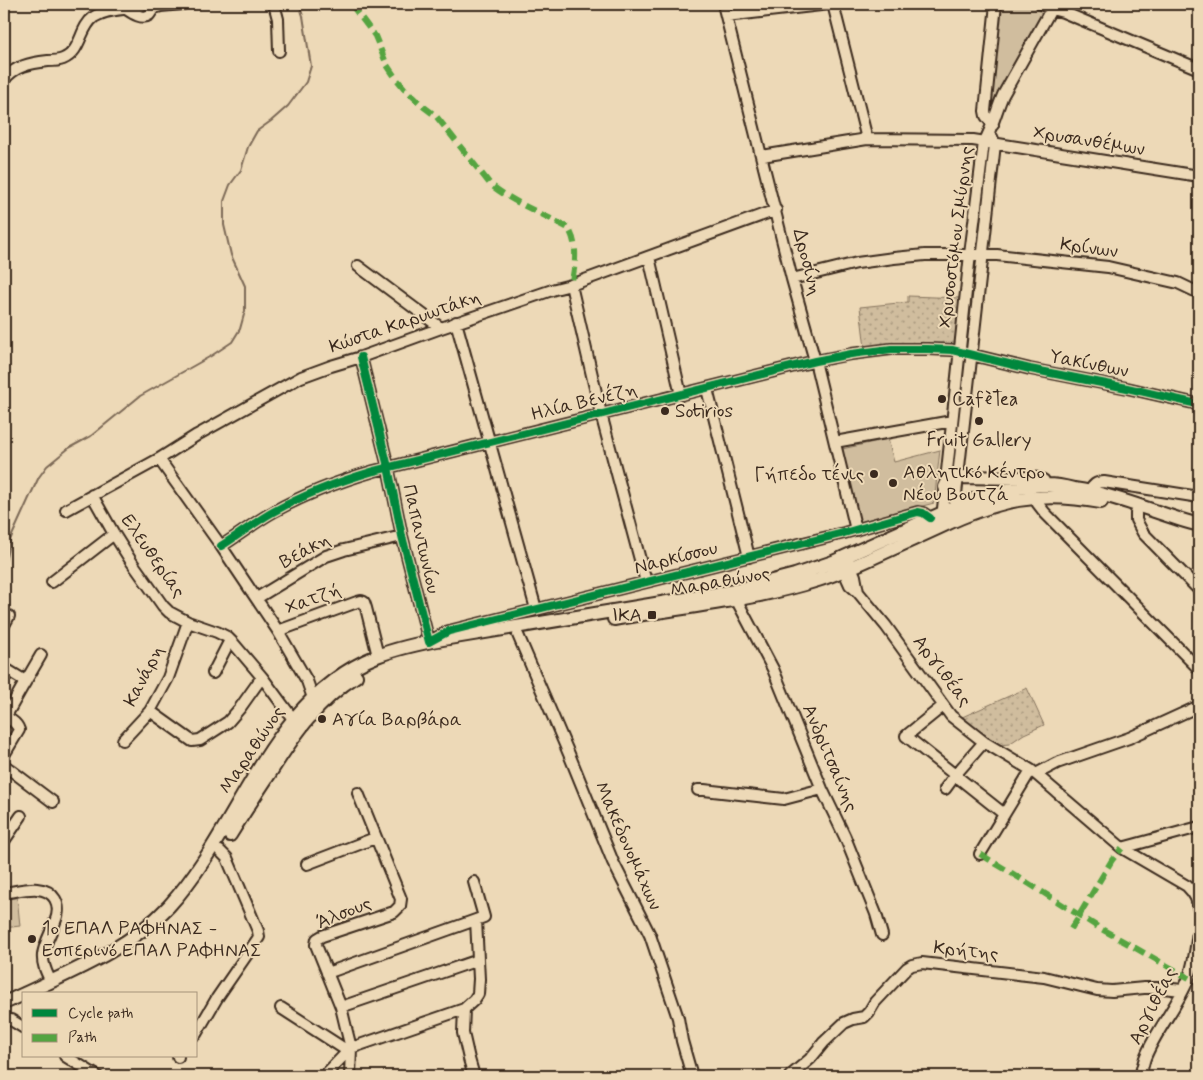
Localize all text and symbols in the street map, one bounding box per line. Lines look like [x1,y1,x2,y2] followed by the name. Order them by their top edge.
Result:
[1031,120,1147,162] street label: Χρυσανθέμων
[932,145,980,329] street label: Χρυσοστόμου Σμύρνης
[787,226,827,298] street label: Δροσίνη
[1058,232,1120,264] street label: Κρίνων
[326,284,484,360] street label: Κώστα Καρυωτάκη
[1047,344,1131,384] street label: Υακίνθων
[528,377,640,427] street label: Ηλία Βενέζη
[952,387,1018,412] place label: CafèTea
[936,393,948,405] marker: CafèTea
[675,399,733,424] place label: Sotirios
[659,405,671,417] marker: Sotirios
[973,415,985,427] marker: Fruit Gallery
[926,428,1032,453] place label: Fruit Gallery
[903,460,1045,507] place label: Αθλητικό Κέντρο Νέου Βουτζά
[754,462,864,487] place label: Γήπεδο τένις
[868,468,880,480] marker: Γήπεδο τένις
[887,477,899,489] marker: Αθλητικό Κέντρο Νέου Βουτζά
[396,482,446,596] street label: Παπαντωνίου
[115,509,191,603] street label: Ελευθερίας
[275,527,335,575] street label: Βεάκη
[632,536,720,580] street label: Ναρκίσσου
[668,561,772,603] street label: Μαραθώνος
[282,577,344,621] street label: Χατζή
[612,603,642,628] place label: ΙΚΑ
[646,609,658,621] marker: ΙΚΑ
[907,630,977,712] street label: Αργιθέας
[118,641,170,711] street label: Κανάρη
[796,700,864,816] street label: Ανδριτσαίνης
[213,701,291,799] street label: Μαραθώνος
[332,707,462,732] place label: Αγία Βαρβάρα
[316,713,328,725] marker: Αγία Βαρβάρα
[588,778,668,914] street label: Μακεδονομάχων
[313,891,375,935] street label: Άλσους
[42,916,262,963] place label: 1ο ΕΠΑΛ ΡΑΦΗΝΑΣ - Εσπερινό ΕΠΑΛ ΡΑΦΗΝΑΣ
[26,933,38,945] marker: 1ο ΕΠΑΛ ΡΑΦΗΝΑΣ - Εσπερινό ΕΠΑΛ ΡΑΦΗΝΑΣ
[932,935,1000,967] street label: Κρήτης
[1123,963,1183,1049] street label: Αργιθέας
[22,992,198,1058] legend
[68,1004,133,1024] text: Cycle path
[68,1028,97,1048] text: Path

